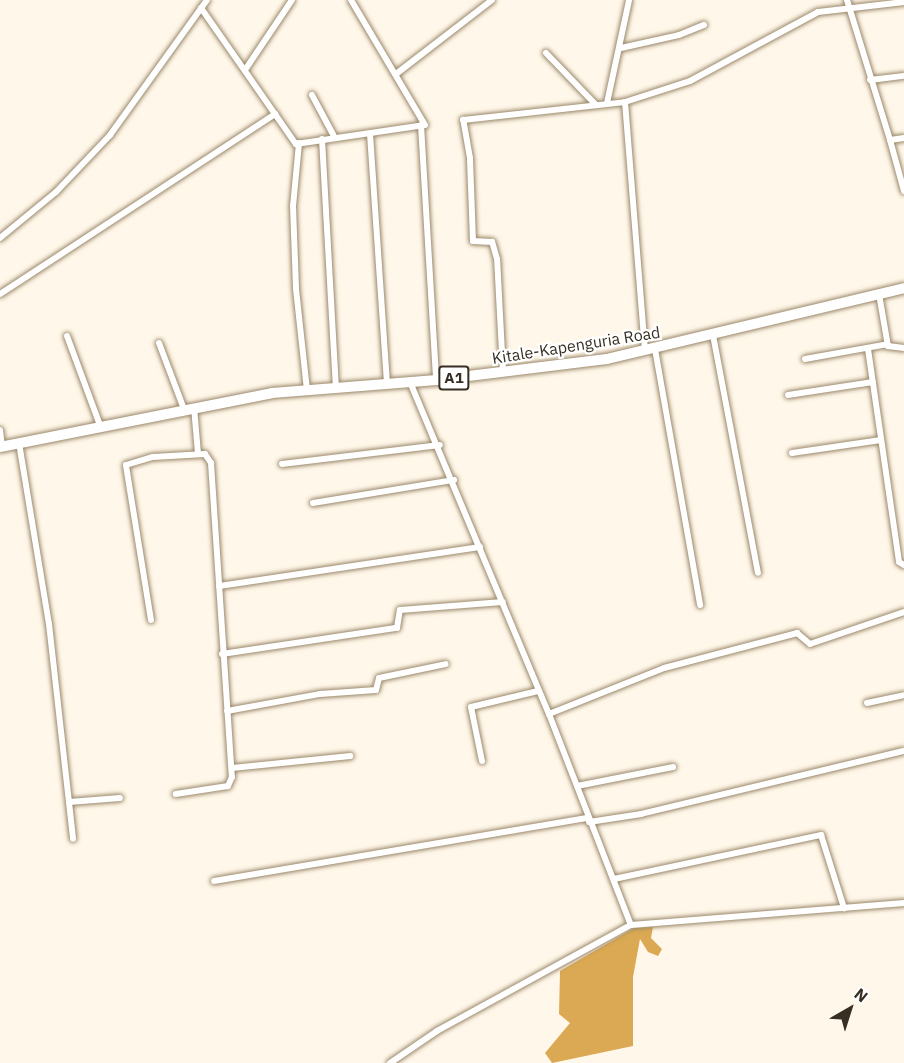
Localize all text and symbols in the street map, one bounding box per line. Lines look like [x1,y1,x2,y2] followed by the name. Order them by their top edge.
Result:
[491,322,661,368] street label: Kitale-Kapenguria Road
[438,366,470,390] road number: A1
[820,979,880,1039] north arrow
[851,984,872,1006] text: N

